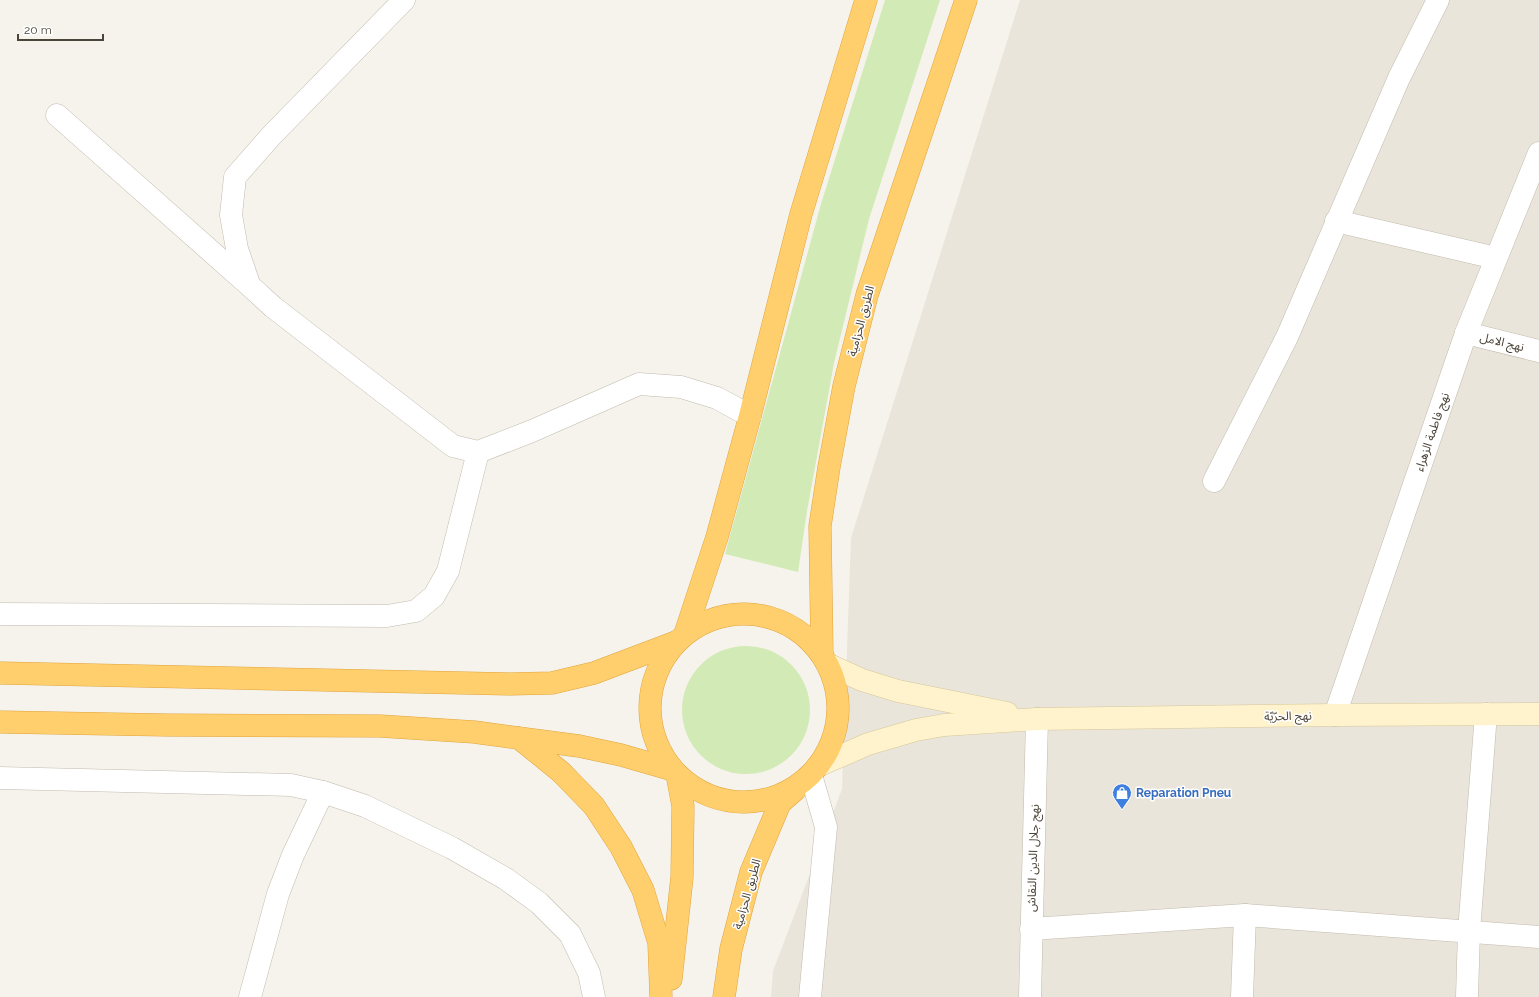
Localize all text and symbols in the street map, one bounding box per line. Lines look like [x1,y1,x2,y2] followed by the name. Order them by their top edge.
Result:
[18,16,103,42] scale bar
[24,23,52,37] text: 20 m
[845,284,878,358] street label: الطريق الحزامية
[1478,330,1526,356] street label: نهج الامل
[1412,391,1454,474] street label: نهج فاطمة الزهراء
[1264,709,1312,725] street label: نهج الحرّيّة
[1111,782,1133,810] shop icon: Reparation Pneu
[1136,786,1231,800] place label: Reparation Pneu
[1024,804,1044,912] street label: نهج جلال الدين النقاش
[730,857,765,931] street label: الطريق الحزامية

